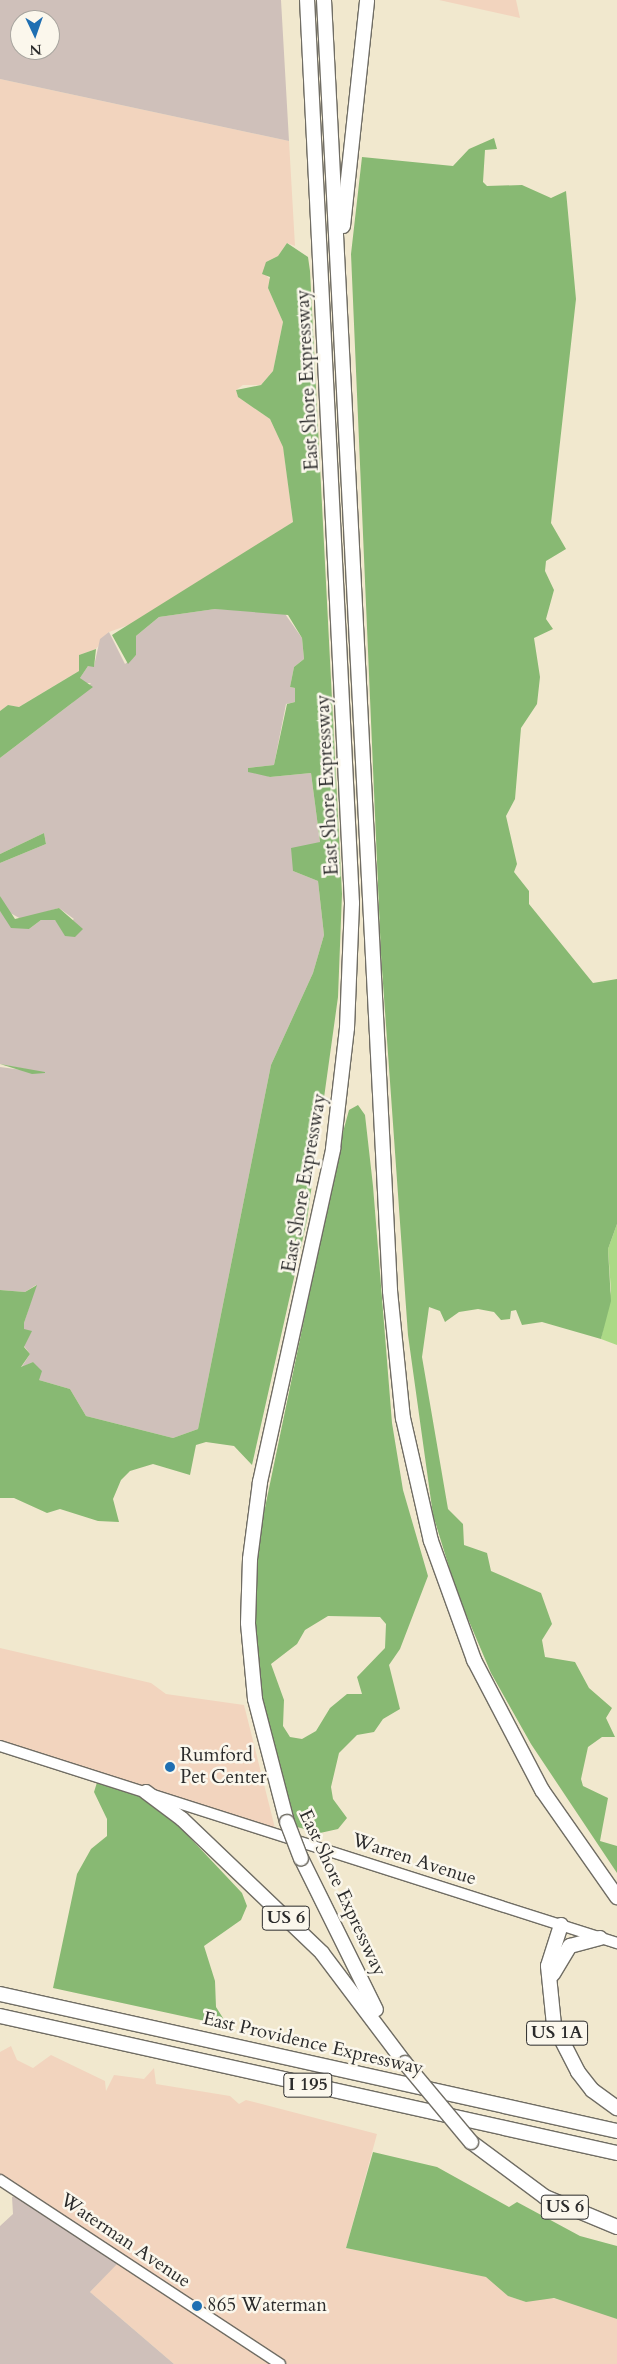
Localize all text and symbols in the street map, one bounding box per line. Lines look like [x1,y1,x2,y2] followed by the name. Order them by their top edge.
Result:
[10,10,60,60] north arrow
[29,40,42,59] text: N
[292,289,324,471] street label: East Shore Expressway
[312,694,344,876] street label: East Shore Expressway
[278,1092,332,1274] street label: East Shore Expressway
[180,1745,266,1789] place label: Rumford Pet Center
[164,1761,176,1773] marker: Rumford Pet Center
[293,1806,391,1980] street label: East Shore Expressway
[349,1829,479,1891] street label: Warren Avenue
[261,1902,311,1934] road number: US 6
[200,2008,426,2080] street label: East Providence Expressway
[526,2018,588,2048] road number: US 1A
[283,2070,333,2100] road number: I 195
[55,2189,195,2293] street label: Waterman Avenue
[540,2192,590,2222] road number: US 6
[207,2295,327,2317] place label: 865 Waterman
[191,2300,203,2312] marker: 865 Waterman

